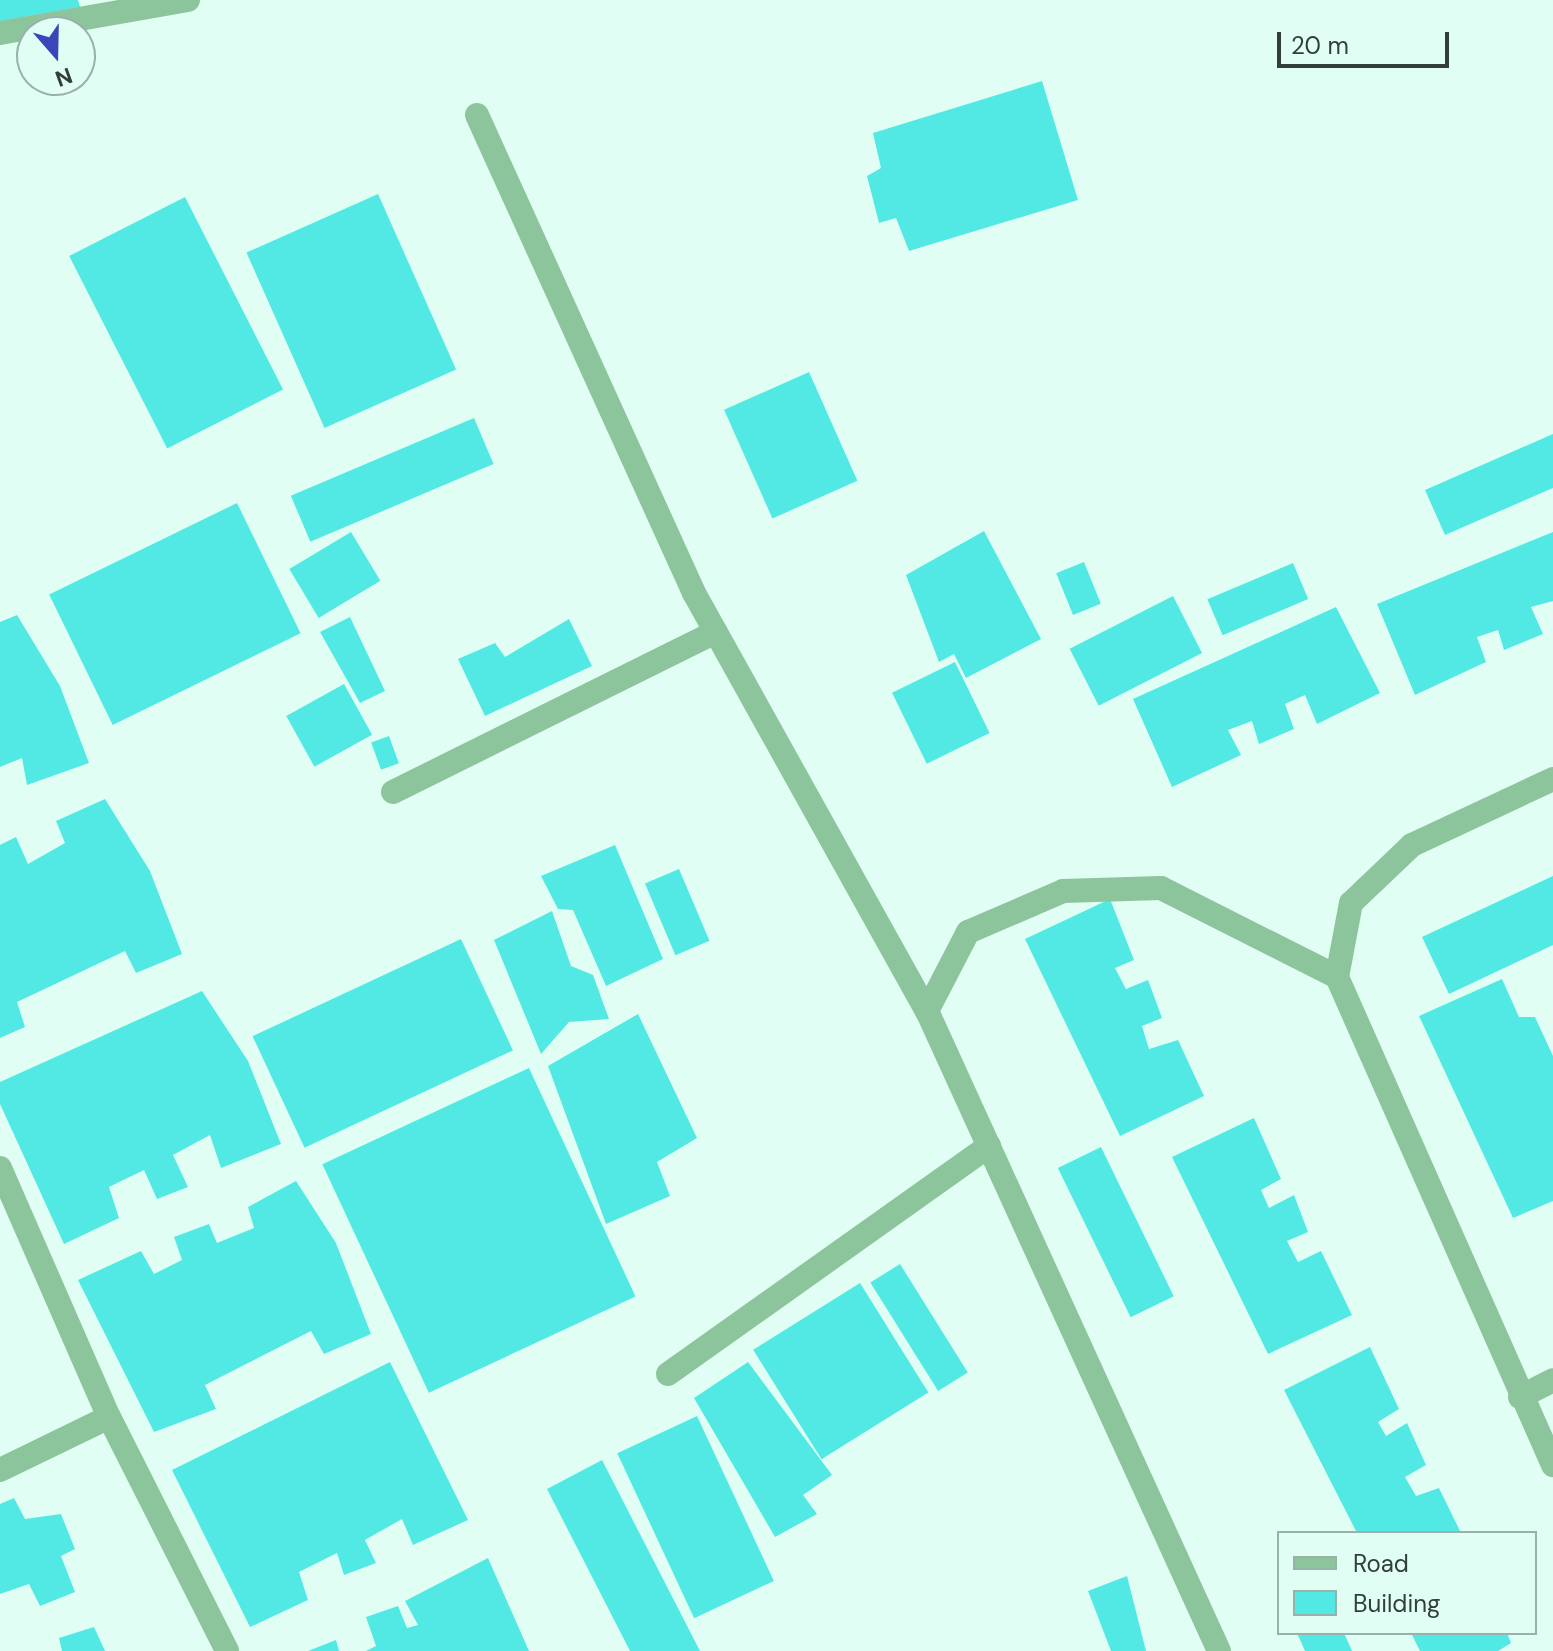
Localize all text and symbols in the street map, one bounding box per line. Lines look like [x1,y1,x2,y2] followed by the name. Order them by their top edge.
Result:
[16,16,96,96] north arrow
[1281,16,1453,66] scale bar
[1291,30,1349,61] text: 20 m
[51,61,76,94] text: N
[1277,1531,1537,1635] legend
[1353,1548,1409,1579] text: Road
[1353,1588,1440,1619] text: Building

